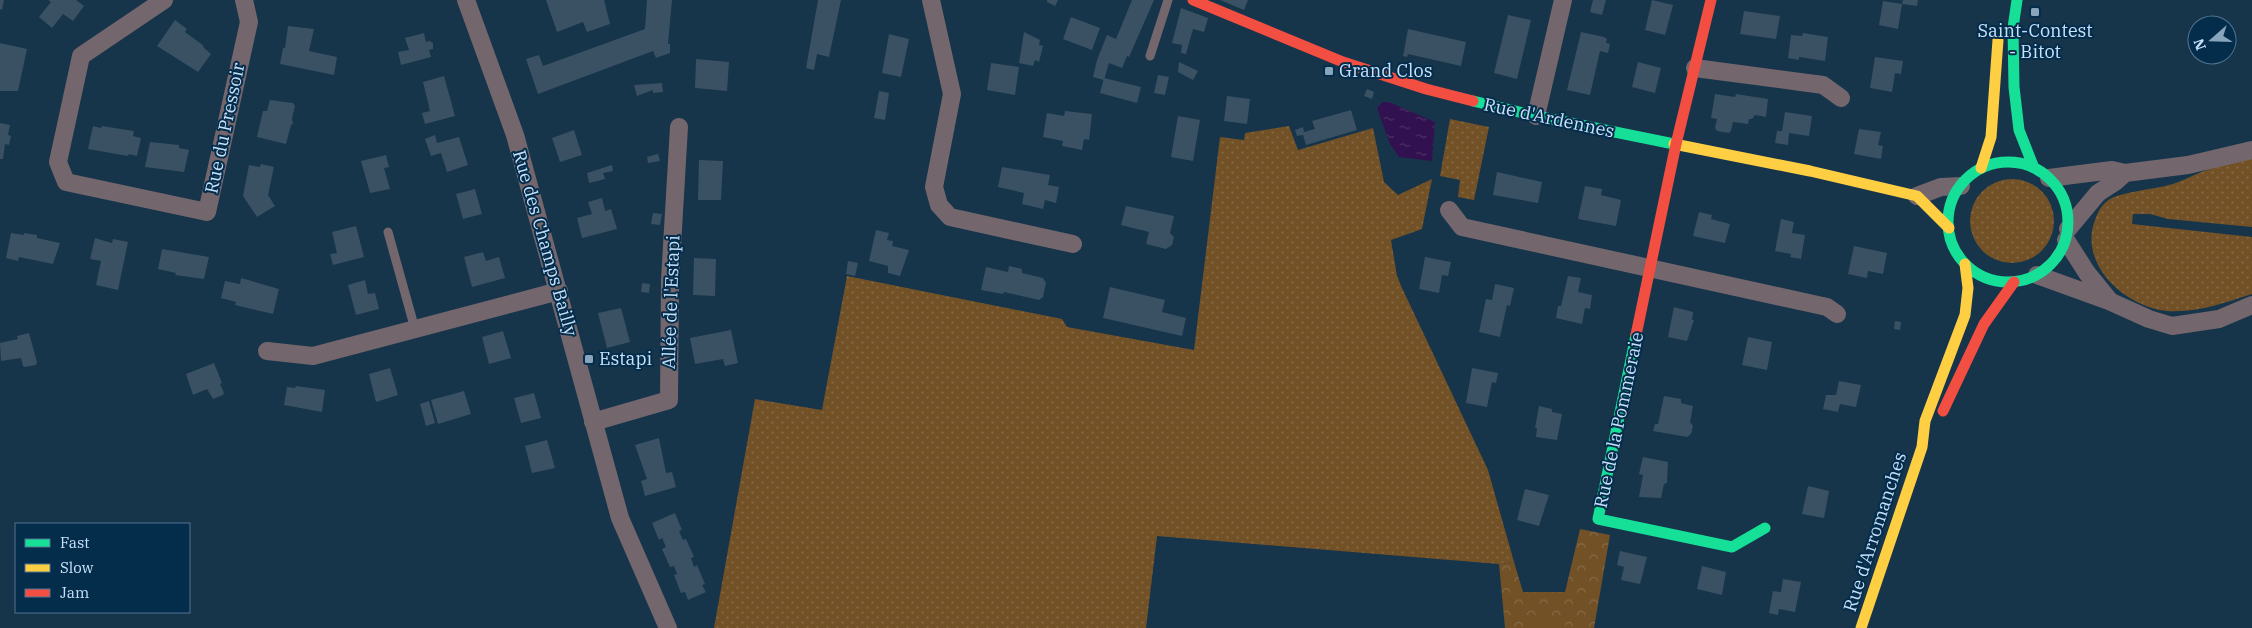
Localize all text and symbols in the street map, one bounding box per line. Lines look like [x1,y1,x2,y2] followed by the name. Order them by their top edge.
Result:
[2029,6,2041,18] marker: Saint-Contest - Bitot
[2187,15,2237,65] north arrow
[1977,19,2093,63] place label: Saint-Contest - Bitot
[2189,36,2210,53] text: N
[1339,59,1432,82] place label: Grand Clos
[199,60,250,195] street label: Rue du Pressoir
[1323,65,1335,77] marker: Grand Clos
[1482,92,1617,143] street label: Rue d'Ardennes
[508,147,583,339] street label: Rue des Champs Bailly
[657,234,684,369] street label: Allée de l'Estapi
[1589,330,1648,510] street label: Rue de la Pommeraie
[599,347,652,370] place label: Estapi
[583,353,595,365] marker: Estapi
[1838,449,1911,615] street label: Rue d'Arromanches
[15,523,190,613] legend
[60,533,90,552] text: Fast
[60,558,94,577] text: Slow
[60,583,89,602] text: Jam

